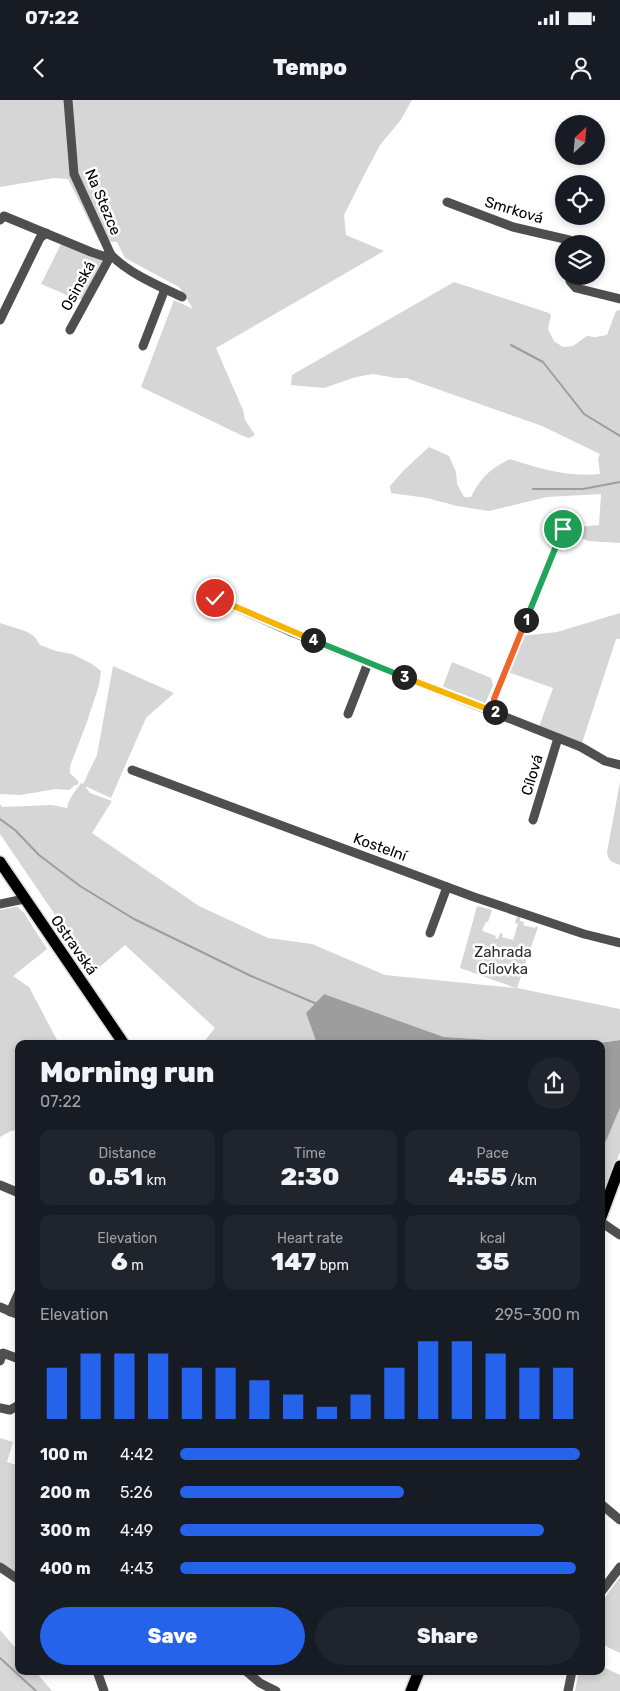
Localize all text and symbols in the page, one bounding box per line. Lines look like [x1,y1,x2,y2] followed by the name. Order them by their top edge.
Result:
[25,6,79,29] text: 07:22
[25,54,53,82] icon: back
[273,54,347,81] text: Tempo
[567,54,595,82] icon: person
[555,115,605,165] north arrow
[555,115,605,285] map controls
[81,166,125,238] street label: Na Stezce
[555,175,605,225] button: locate
[483,193,545,227] street label: Smrková
[555,235,605,285] button: layers
[57,258,99,314] street label: Osinská
[542,508,584,550] pin
[549,515,577,543] icon: arrive
[194,577,236,619] pin
[201,584,229,612] icon: check
[514,608,538,632] pin: 1
[523,612,530,629] text: 1
[300,628,326,652] pin: 4
[309,632,318,649] text: 4
[392,664,416,690] pin: 3
[400,669,409,686] text: 3
[482,700,508,724] pin: 2
[491,704,500,721] text: 2
[517,752,547,798] street label: Cílová
[351,829,410,865] street label: Kostelní
[47,912,101,978] street label: Ostravská
[474,943,532,978] park label: Zahrada Cílovka
[40,1056,214,1089] text: Morning run
[528,1057,580,1109] button: share
[40,1092,81,1111] text: 07:22
[99,1145,156,1162] text: Distance
[294,1145,326,1162] text: Time
[477,1145,509,1162] text: Pace
[88,1162,143,1191] text: 0.51
[280,1162,340,1191] text: 2:30
[448,1162,507,1191] text: 4:55
[143,1172,166,1189] text: km
[507,1172,537,1189] text: /km
[97,1230,157,1247] text: Elevation
[277,1230,343,1247] text: Heart rate
[480,1230,506,1247] text: kcal
[111,1247,128,1276] text: 6
[271,1247,316,1276] text: 147
[476,1247,510,1276] text: 35
[128,1257,144,1274] text: m
[316,1257,349,1274] text: bpm
[40,1305,109,1324] text: Elevation
[495,1305,580,1324] text: 295–300 m
[40,1445,88,1464] text: 100 m
[120,1445,153,1464] text: 4:42
[40,1483,90,1502] text: 200 m
[120,1483,153,1502] text: 5:26
[40,1521,90,1540] text: 300 m
[120,1521,153,1540] text: 4:49
[40,1559,91,1578] text: 400 m
[120,1559,154,1578] text: 4:43
[40,1607,305,1665] button: Save
[315,1607,580,1665] button: Share

